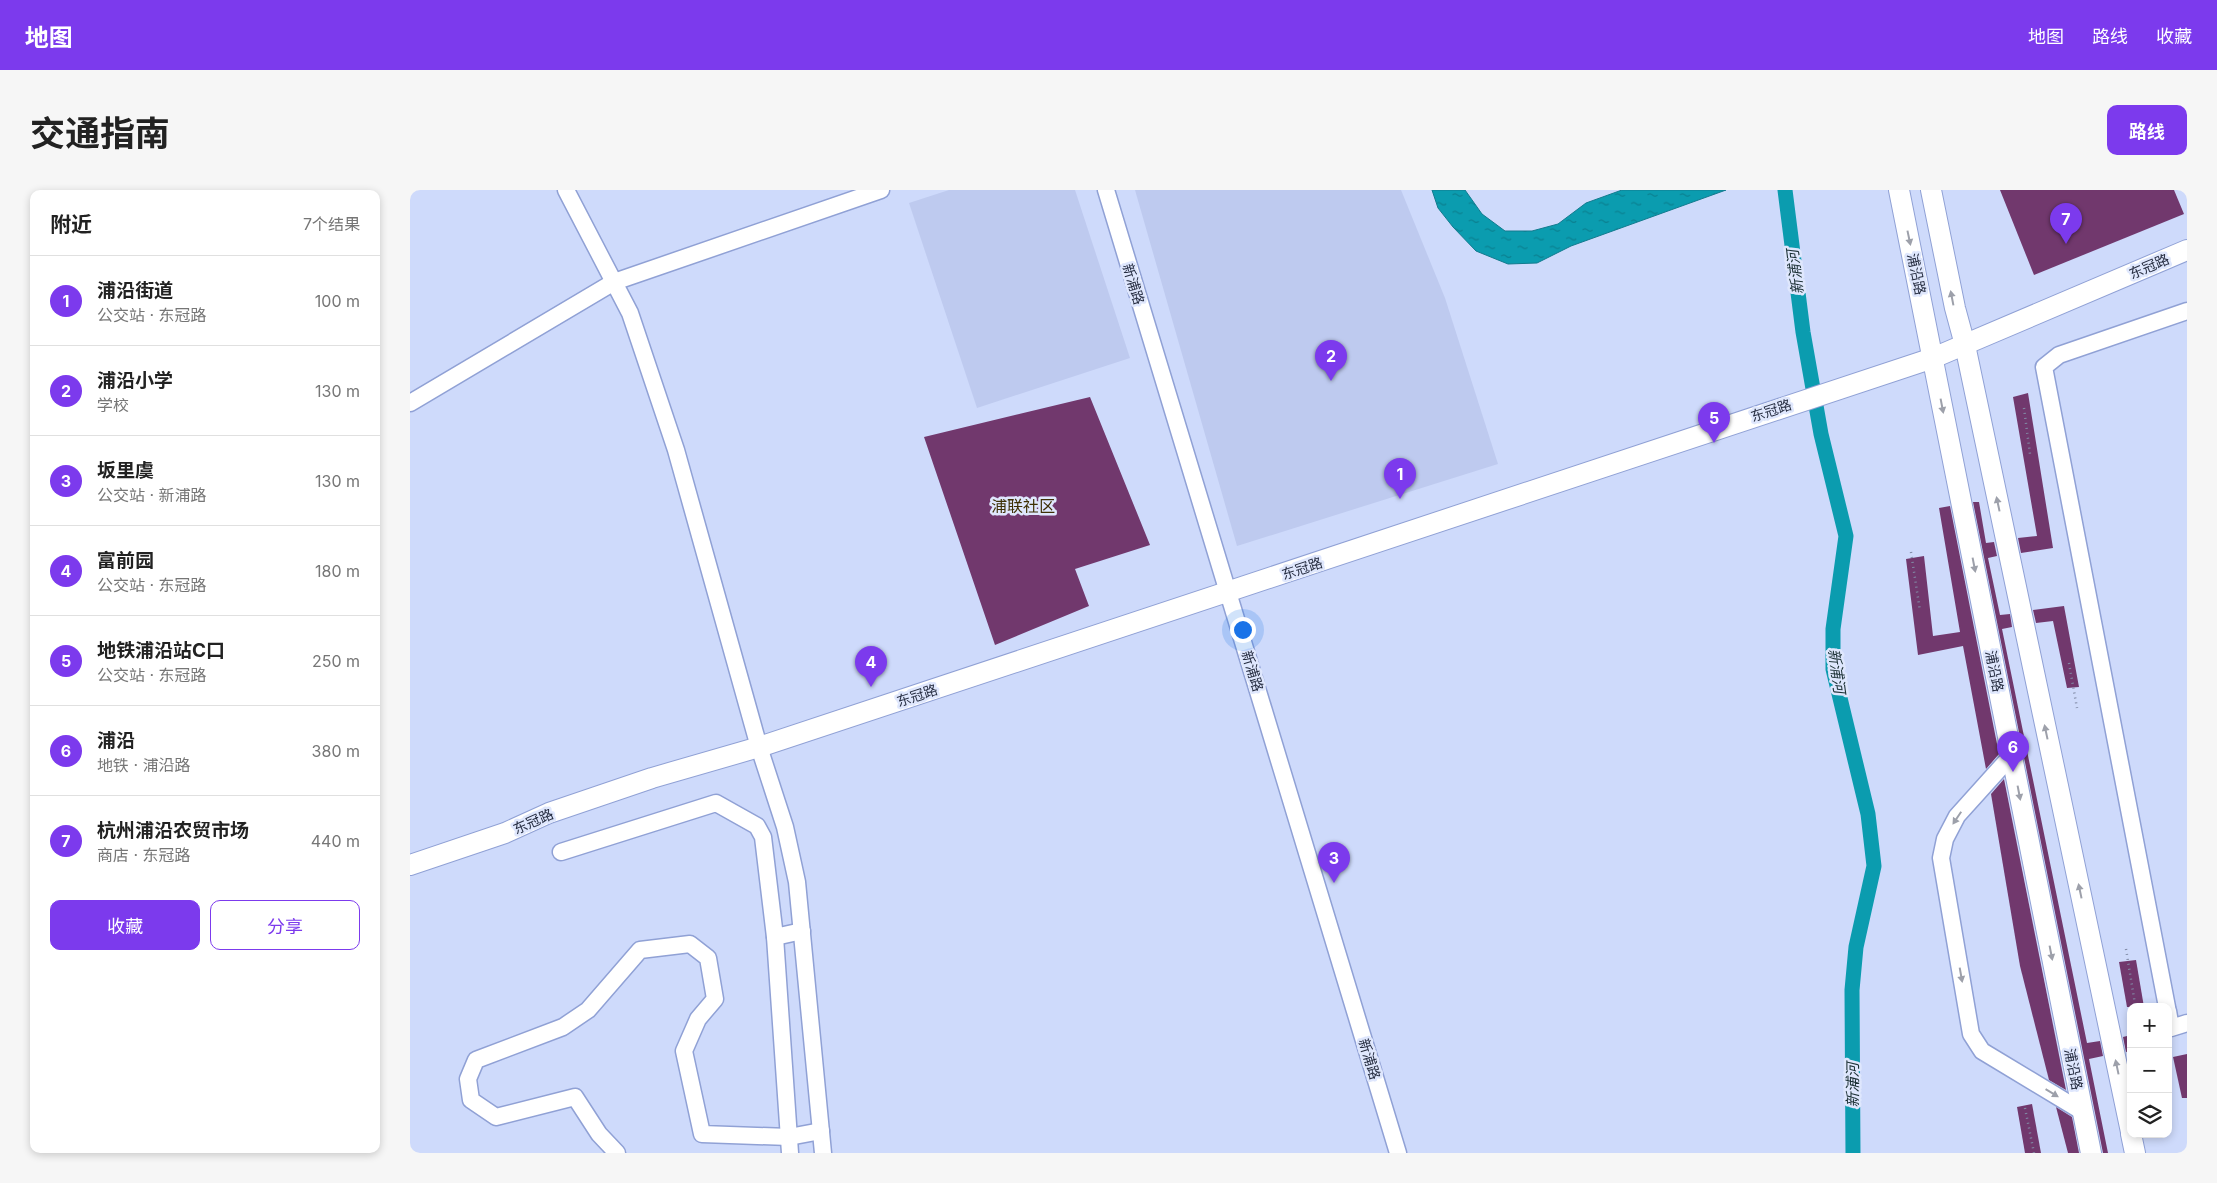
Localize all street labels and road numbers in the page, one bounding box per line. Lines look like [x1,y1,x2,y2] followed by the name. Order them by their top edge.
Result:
[2126,250,2172,282] street label: 东冠路
[1904,252,1930,296] street label: 浦沿路
[1120,261,1148,307] street label: 新浦路
[1748,395,1794,425] street label: 东冠路
[1279,553,1325,583] street label: 东冠路
[1239,648,1267,694] street label: 新浦路
[1983,649,2007,693] street label: 浦沿路
[894,680,940,710] street label: 东冠路
[510,805,556,837] street label: 东冠路
[1356,1036,1384,1082] street label: 新浦路
[2062,1047,2086,1091] street label: 浦沿路

